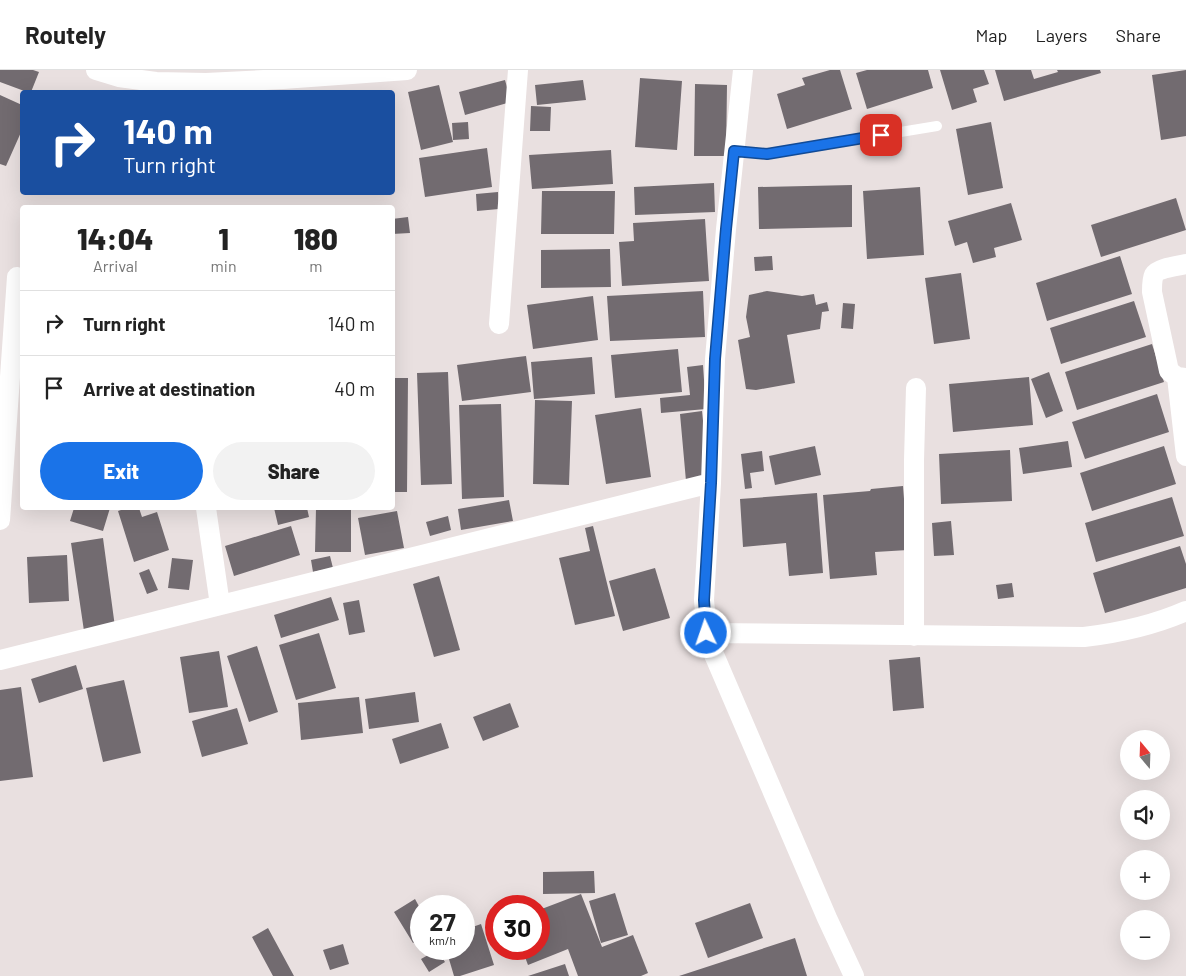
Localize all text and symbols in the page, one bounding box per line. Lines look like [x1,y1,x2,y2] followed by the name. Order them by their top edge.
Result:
[25,20,106,49] text: Routely
[975,24,1007,46] text: Map
[1035,24,1088,46] text: Layers
[1116,24,1161,46] text: Share
[123,109,213,151] text: 140 m
[40,110,105,175] icon: right
[860,114,902,156] pin
[867,121,895,149] icon: arrive
[123,151,216,177] text: Turn right
[77,220,154,256] text: 14:04
[218,220,229,256] text: 1
[294,220,338,256] text: 180
[93,256,138,275] text: Arrival
[211,256,237,275] text: min
[309,256,322,275] text: m
[40,309,68,337] icon: right
[83,312,165,335] text: Turn right
[328,312,375,335] text: 140 m
[40,374,68,402] icon: arrive
[83,377,255,400] text: Arrive at destination
[334,377,375,400] text: 40 m
[40,442,203,500] button: Exit
[213,442,375,500] button: Share
[679,606,731,658] position arrow
[1120,730,1170,780] north arrow
[1120,730,1170,960] map controls
[1120,790,1170,840] button: sound
[1120,850,1170,900] button: +
[485,895,550,960] speed limit sign: 30
[429,906,456,936] text: 27
[1120,910,1170,960] button: −
[429,933,456,947] text: km/h

